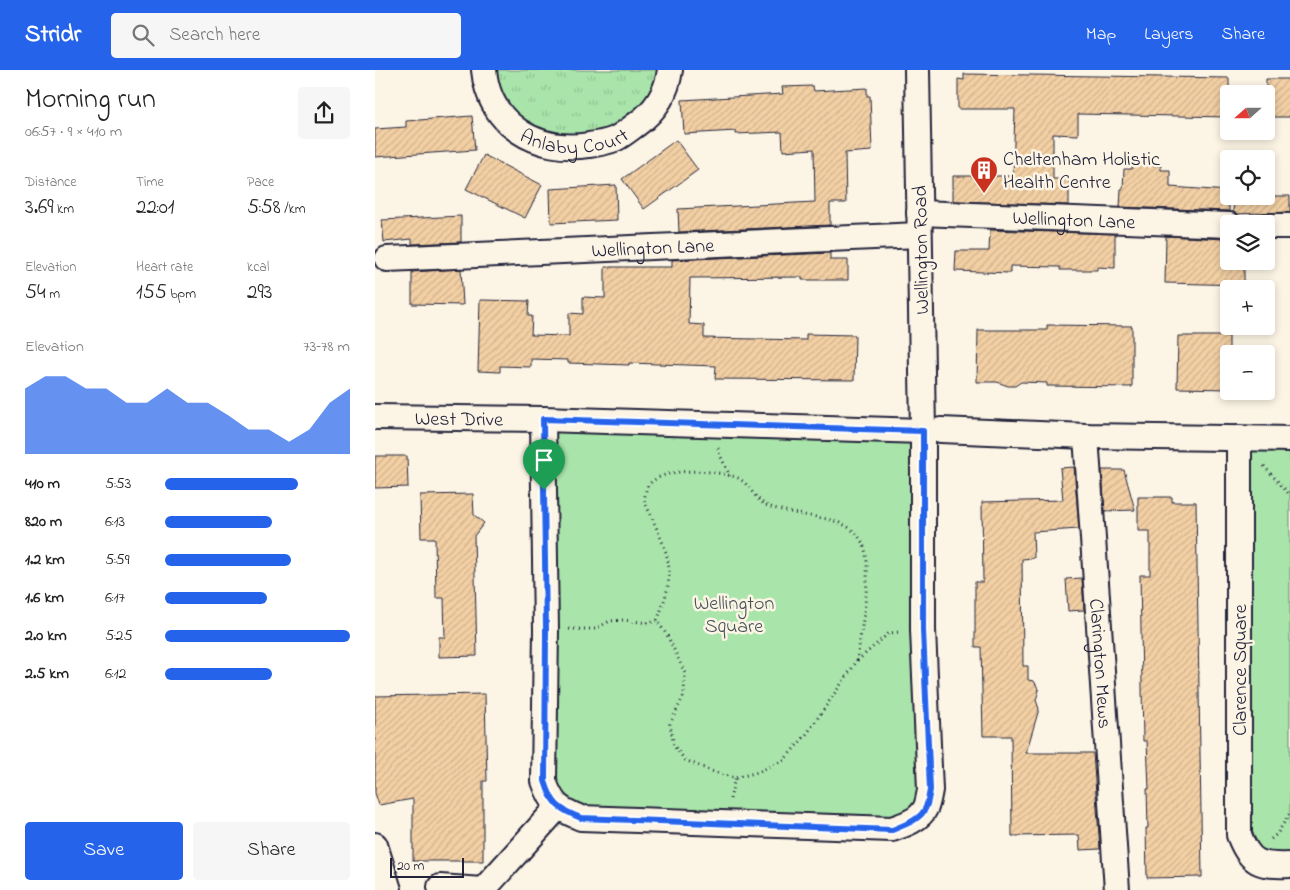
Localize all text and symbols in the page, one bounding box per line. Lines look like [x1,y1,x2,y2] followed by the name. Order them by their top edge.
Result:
[111,13,461,58] search box
[25,18,81,53] text: Stridr
[129,21,157,49] icon: search
[169,22,260,49] text: Search here
[1086,22,1116,48] text: Map
[1144,22,1194,48] text: Layers
[1222,22,1265,48] text: Share
[25,80,156,121] text: Morning run
[1220,85,1275,140] north arrow
[1220,85,1275,400] map controls
[298,87,350,139] button: share
[520,114,630,140] street label: Anlaby Court
[25,120,122,144] text: 06:57 · 9 × 410 m
[514,122,636,163] text: Anlaby Court
[1003,146,1160,198] place label: Cheltenham Holistic Health Centre
[1220,150,1275,205] button: locate
[969,155,999,194] building icon: Cheltenham Holistic Health Centre
[25,172,77,193] text: Distance
[136,172,164,193] text: Time
[247,172,274,193] text: Pace
[907,185,939,315] street label: Wellington Road
[25,193,54,223] text: 3.69
[136,193,174,223] text: 22:01
[247,193,281,223] text: 5:58
[54,199,74,220] text: km
[281,199,306,220] text: /km
[1012,205,1136,238] street label: Wellington Lane
[1220,215,1275,270] button: layers
[591,232,715,267] street label: Wellington Lane
[25,257,76,278] text: Elevation
[136,257,193,278] text: Heart rate
[247,257,269,278] text: kcal
[25,278,46,308] text: 54
[136,278,167,308] text: 155
[247,278,272,308] text: 293
[1220,280,1275,335] button: +
[46,284,60,305] text: m
[167,284,196,305] text: bpm
[25,335,84,359] text: Elevation
[303,335,350,359] text: 73–78 m
[1220,345,1275,400] button: −
[415,405,503,436] street label: West Drive
[523,439,565,490] pin
[530,446,558,474] icon: arrive
[25,472,60,496] text: 410 m
[105,472,131,496] text: 5:53
[25,510,62,534] text: 820 m
[105,510,125,534] text: 6:13
[25,548,65,572] text: 1.2 km
[105,548,129,572] text: 5:59
[25,586,64,610] text: 1.6 km
[105,586,125,610] text: 6:17
[694,590,774,642] park label: Wellington Square
[1080,598,1118,730] street label: Clarington Mews
[1227,604,1256,736] street label: Clarence Square
[25,624,67,648] text: 2.0 km
[105,624,133,648] text: 5:25
[25,662,69,686] text: 2.5 km
[105,662,126,686] text: 6:12
[25,822,183,880] button: Save
[193,822,350,880] button: Share
[390,855,464,878] scale bar
[397,856,424,877] text: 20 m

